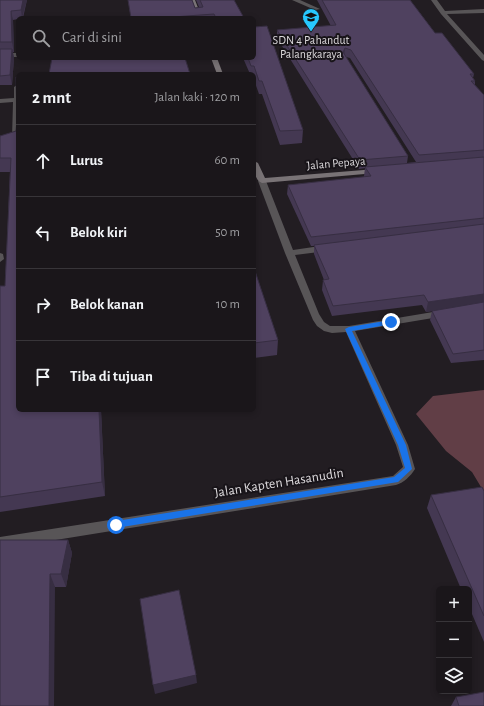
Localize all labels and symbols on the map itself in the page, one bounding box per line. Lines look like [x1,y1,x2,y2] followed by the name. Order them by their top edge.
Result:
[301,7,321,32] school or university icon: SDN 4 Pahandut Palangkaraya
[273,34,350,61] place label: SDN 4 Pahandut Palangkaraya
[306,154,366,173] street label: Jalan Pepaya
[382,313,400,331] route end
[213,466,345,500] street label: Jalan Kapten Hasanudin
[107,516,125,534] route start

